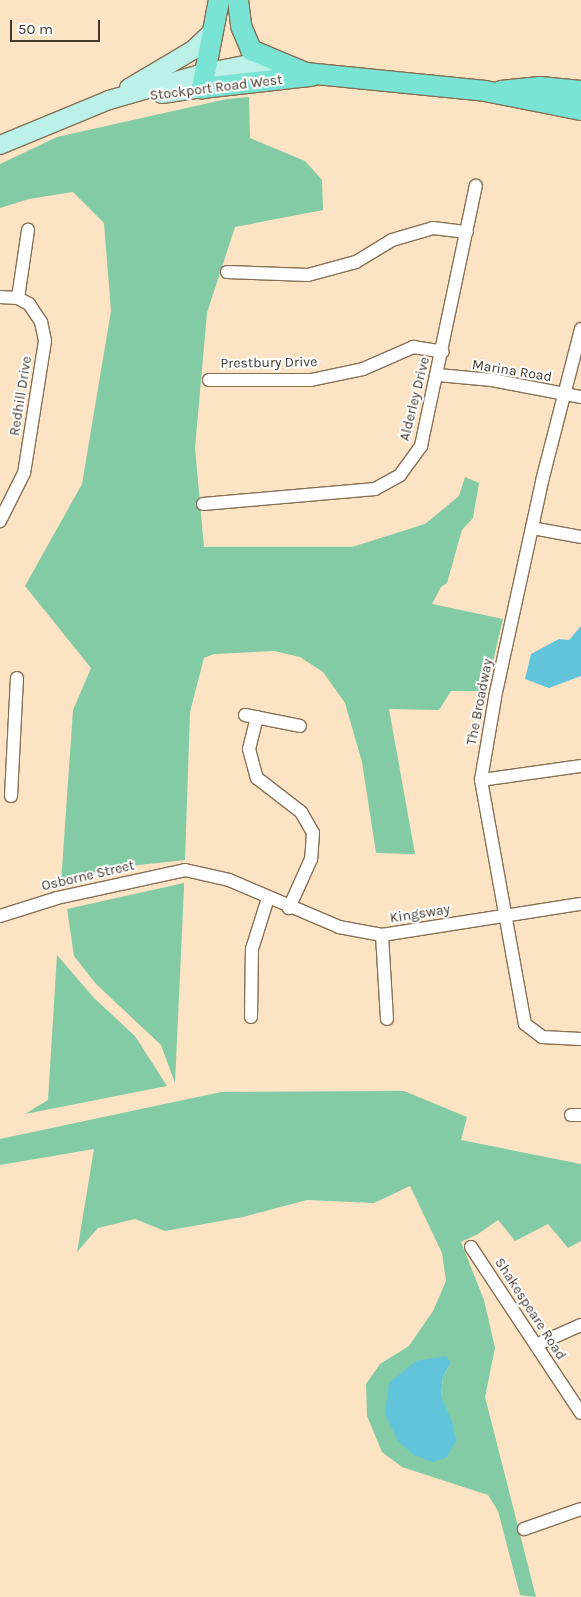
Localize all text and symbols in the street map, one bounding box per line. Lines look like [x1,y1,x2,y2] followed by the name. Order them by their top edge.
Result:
[12,10,102,42] scale bar
[18,20,53,38] text: 50 m
[149,72,283,104] street label: Stockport Road West
[220,354,318,372] street label: Prestbury Drive
[6,355,36,437] street label: Redhill Drive
[396,355,434,443] street label: Alderley Drive
[471,356,553,386] street label: Marina Road
[463,657,497,747] street label: The Broadway
[40,857,136,895] street label: Osborne Street
[389,901,451,927] street label: Kingsway
[491,1255,569,1363] street label: Shakespeare Road

